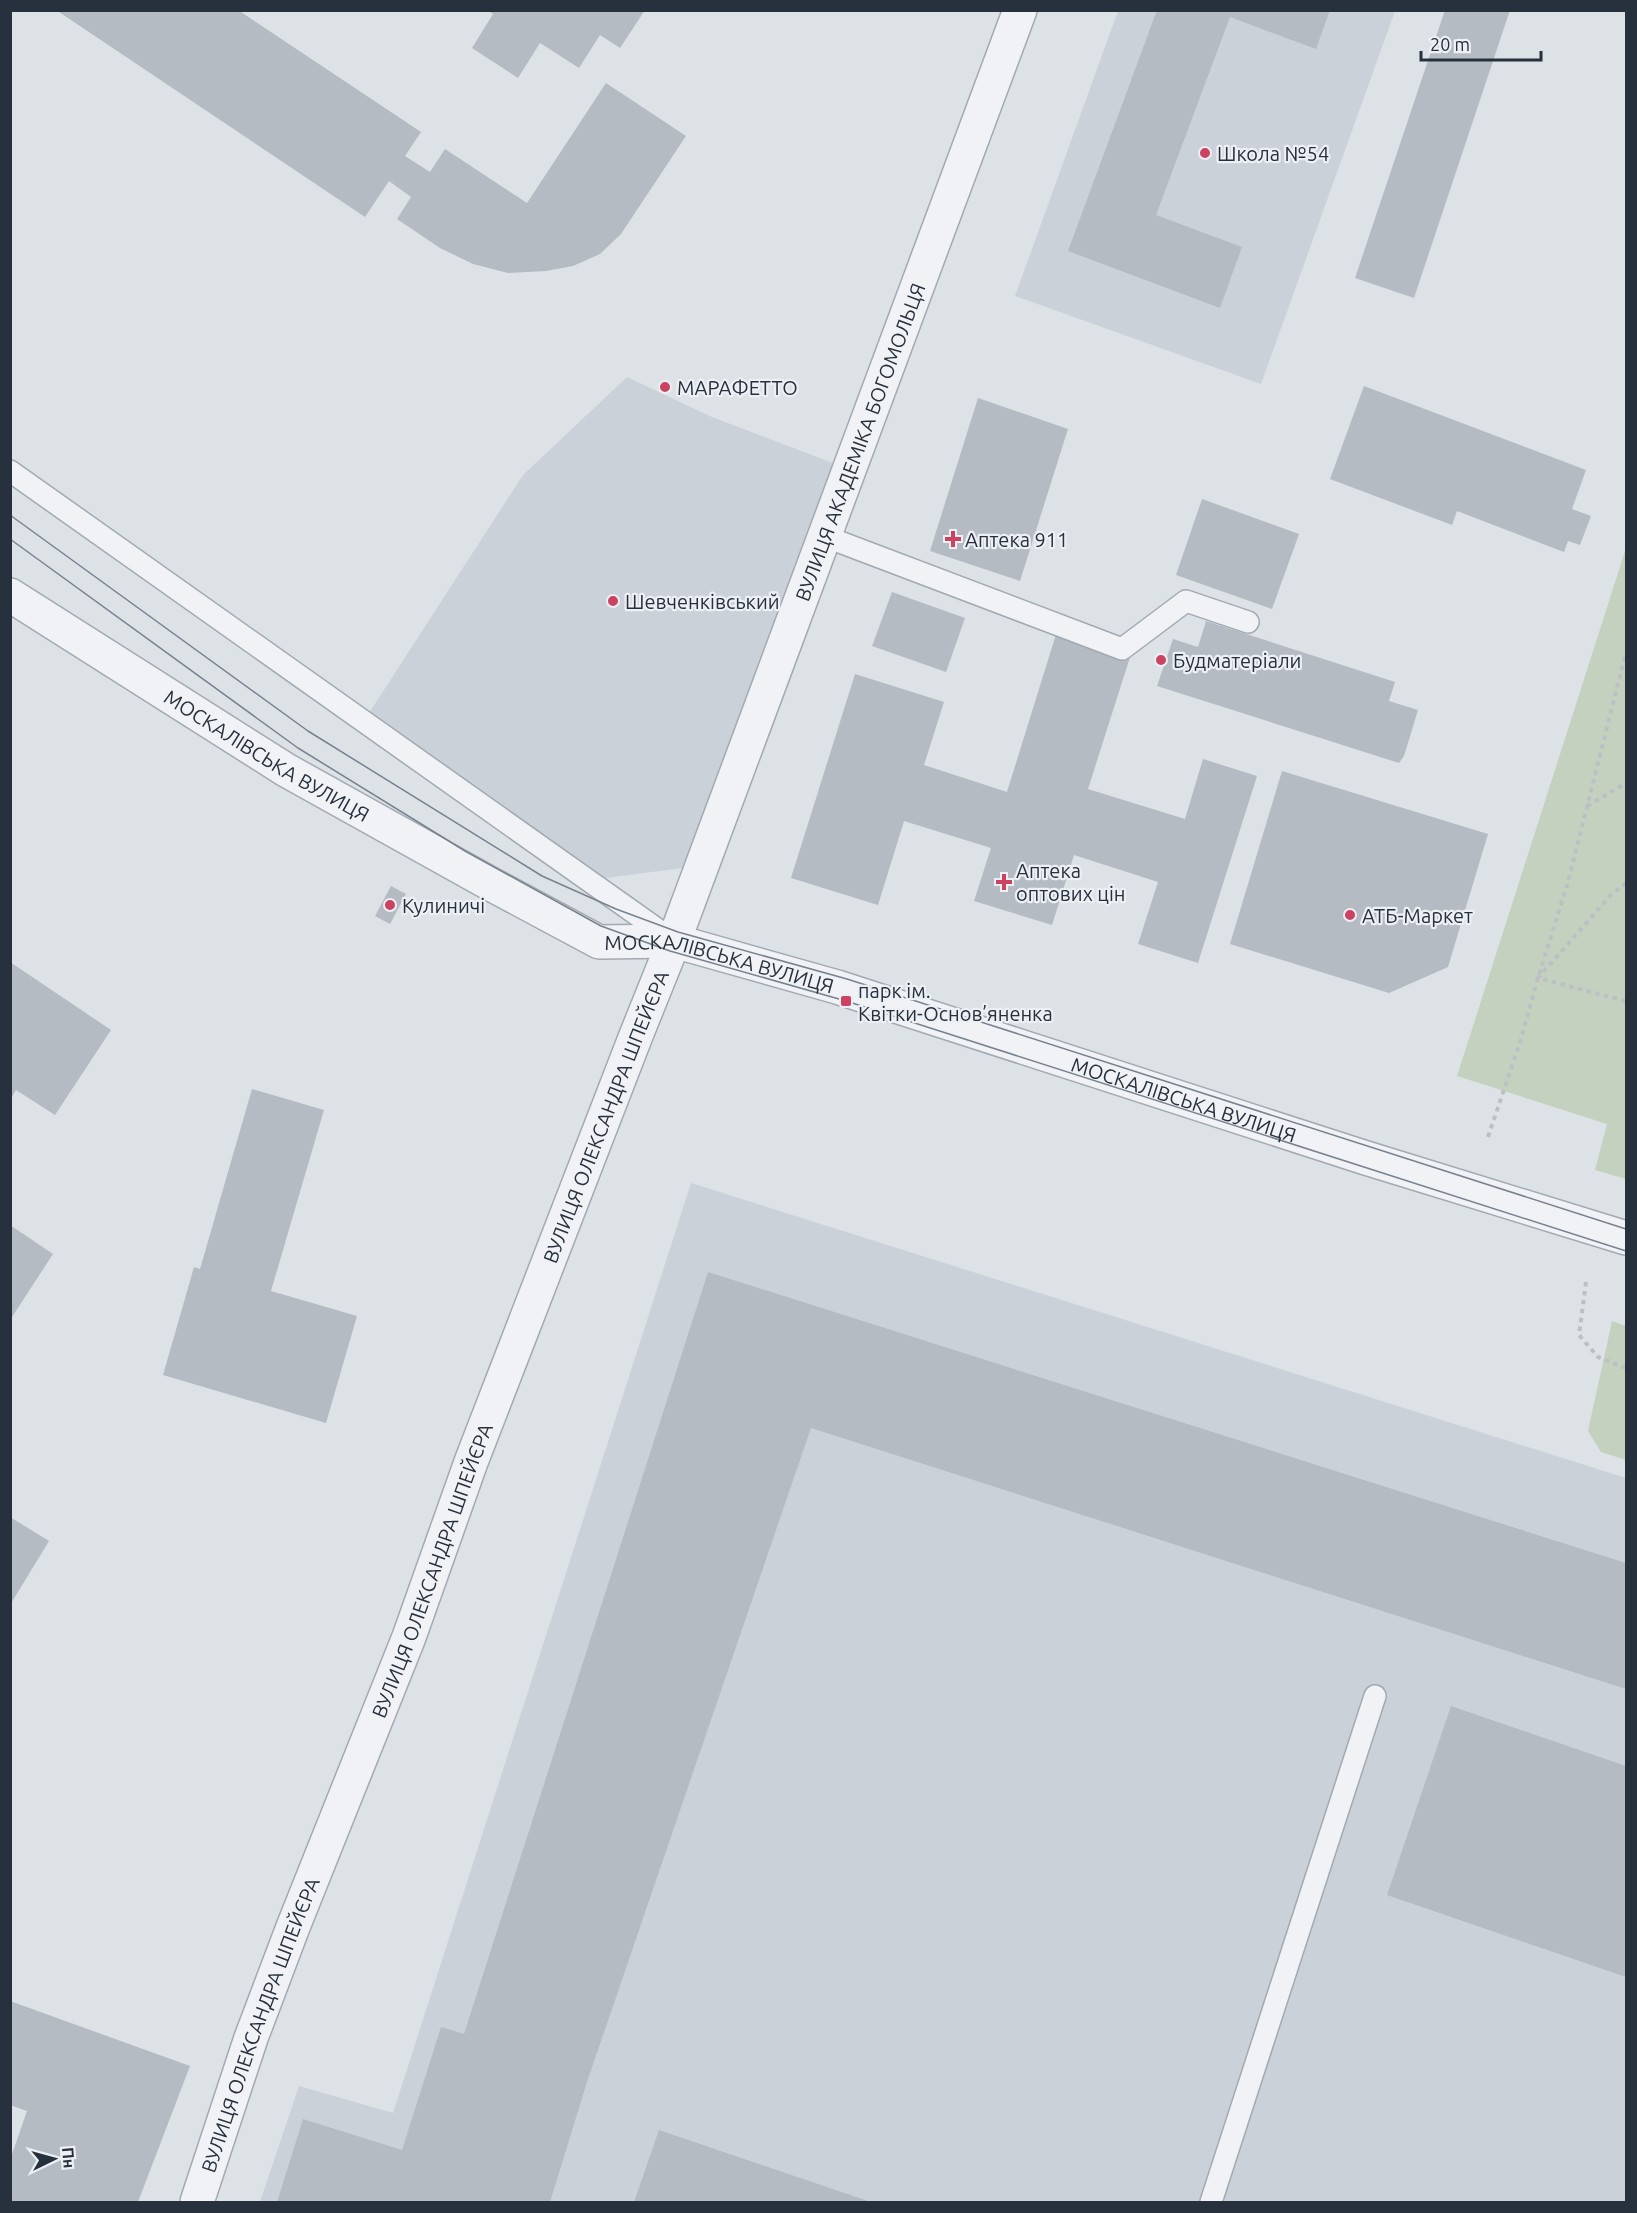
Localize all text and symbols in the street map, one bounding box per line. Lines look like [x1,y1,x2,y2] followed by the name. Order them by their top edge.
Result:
[1421,24,1541,62] scale bar
[1430,34,1470,54] text: 20 m
[1217,142,1329,165] place label: Школа №54
[1198,146,1212,160] marker: Школа №54
[790,280,929,604] street label: ВУЛИЦЯ АКАДЕМІКА БОГОМОЛЬЦЯ
[677,376,798,399] place label: МАРАФЕТТО
[658,380,672,394] marker: МАРАФЕТТО
[965,528,1068,551] place label: Аптека 911
[946,532,960,546] marker: Аптека 911
[625,590,780,613] place label: Шевченківський
[606,594,620,608] marker: Шевченківський
[1173,649,1301,672] place label: Будматеріали
[1154,653,1168,667] marker: Будматеріали
[160,685,374,826] street label: МОСКАЛІВСЬКА ВУЛИЦЯ
[1016,859,1125,905] place label: Аптека оптових цін
[997,875,1011,889] marker: Аптека оптових цін
[402,894,485,917] place label: Кулиничі
[383,898,397,912] marker: Кулиничі
[1362,904,1473,927] place label: АТБ-Маркет
[1343,908,1357,922] marker: АТБ-Маркет
[604,929,837,997] street label: МОСКАЛІВСЬКА ВУЛИЦЯ
[538,967,673,1266] street label: ВУЛИЦЯ ОЛЕКСАНДРА ШПЕЙЄРА
[858,979,1053,1025] place label: парк ім. Квітки-Основ’яненка
[839,994,853,1008] marker: парк ім. Квітки-Основ’яненка
[1069,1052,1299,1146] street label: МОСКАЛІВСЬКА ВУЛИЦЯ
[367,1420,496,1721] street label: ВУЛИЦЯ ОЛЕКСАНДРА ШПЕЙЄРА
[196,1874,323,2175] street label: ВУЛИЦЯ ОЛЕКСАНДРА ШПЕЙЄРА
[24,2129,84,2189] north arrow
[59,2146,79,2169] text: Пн

